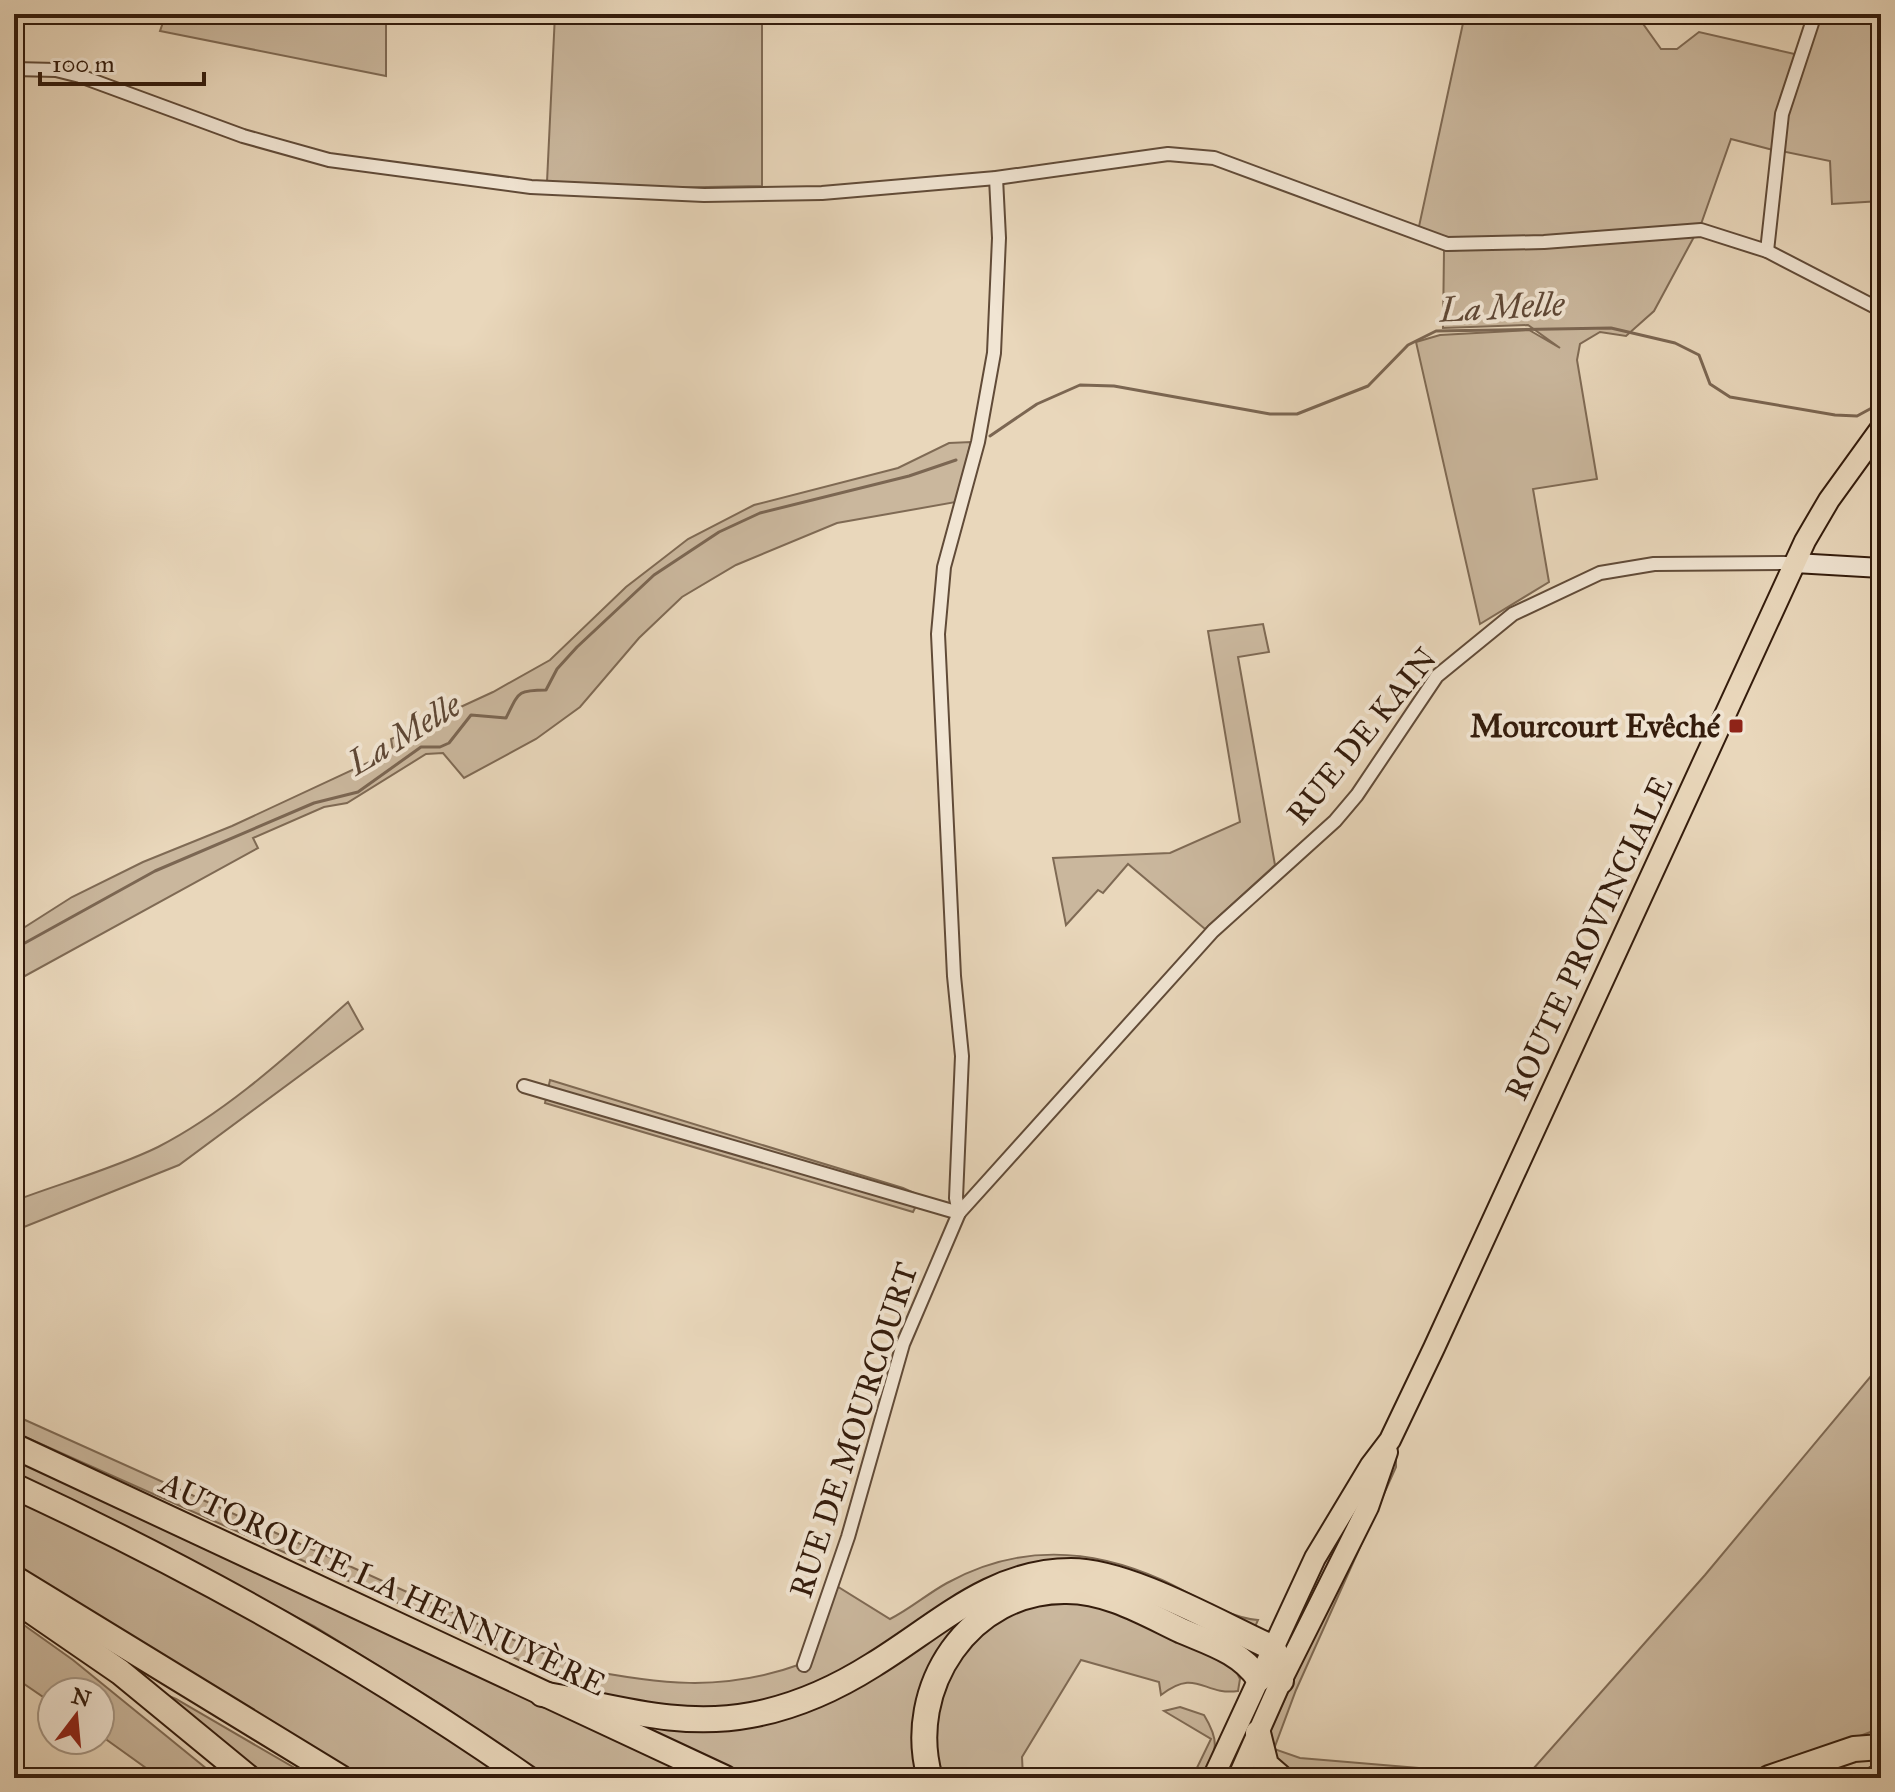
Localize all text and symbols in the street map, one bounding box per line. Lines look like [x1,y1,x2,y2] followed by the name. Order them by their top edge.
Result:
[40,36,204,86] scale bar
[52,49,115,79] text: 100 m
[1437,283,1567,331] water label: La Melle
[1279,640,1445,832] street label: RUE DE KAIN
[338,684,469,785] water label: La Melle
[1470,707,1721,746] place label: Mourcourt Evêché
[1727,717,1745,735] marker: Mourcourt Evêché
[1497,770,1681,1106] street label: ROUTE PROVINCIALE
[781,1257,927,1602] street label: RUE DE MOURCOURT
[152,1462,612,1705] street label: AUTOROUTE LA HENNUYÈRE
[36,1676,116,1756] north arrow
[69,1682,94,1713] text: N

